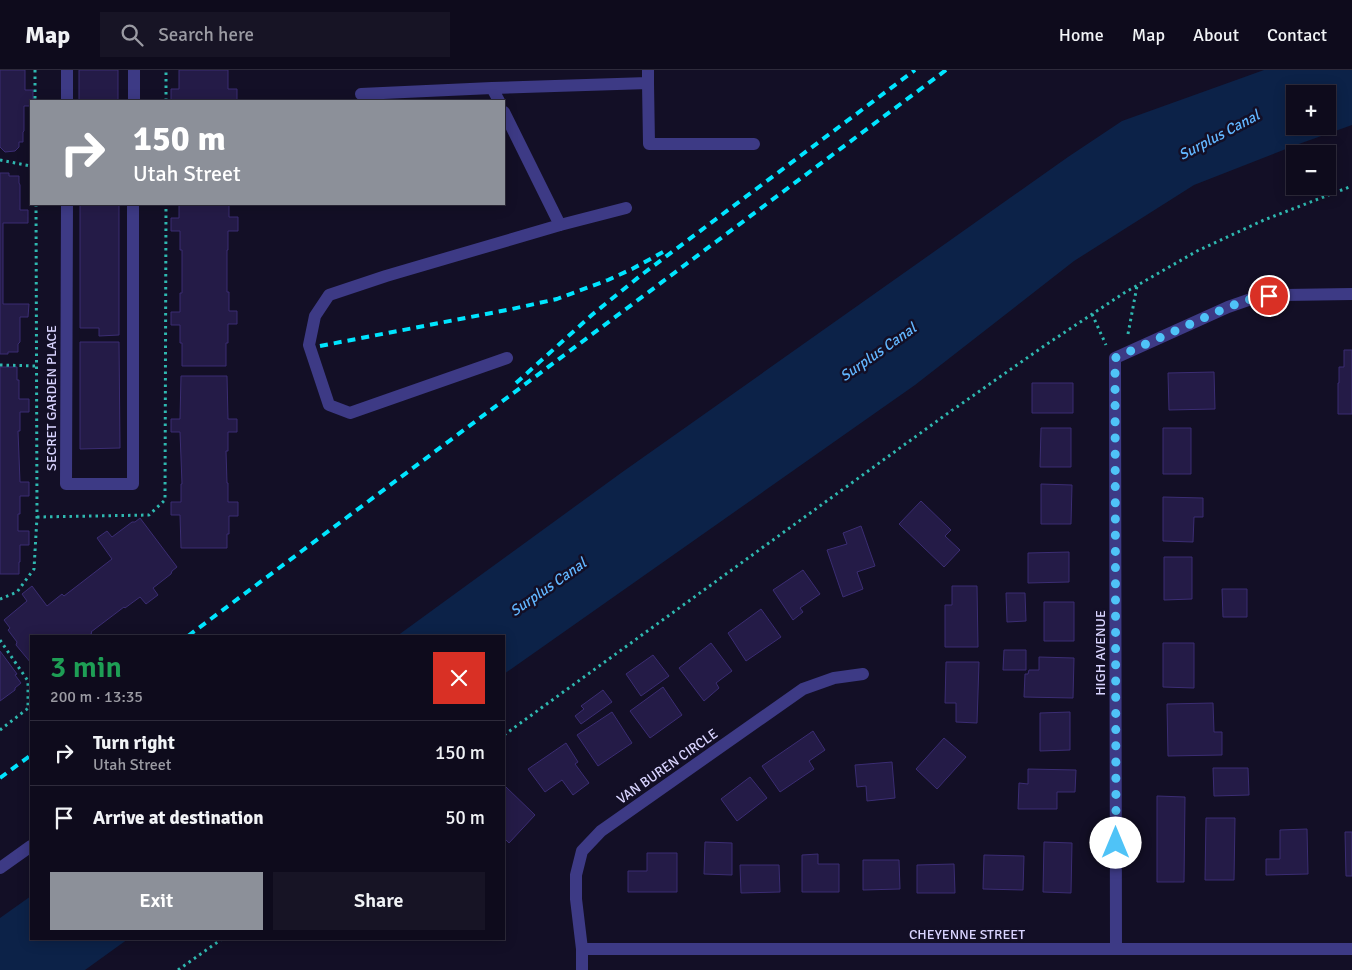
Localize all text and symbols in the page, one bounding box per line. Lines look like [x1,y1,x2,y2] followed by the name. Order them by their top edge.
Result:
[100,12,450,57] search box
[25,20,70,50] text: Map
[118,21,146,49] icon: search
[158,23,254,47] text: Search here
[1059,24,1104,46] text: Home
[1132,24,1165,46] text: Map
[1193,24,1239,46] text: About
[1267,24,1327,46] text: Contact
[1286,85,1336,195] map controls
[1286,85,1336,135] button: +
[1175,105,1264,164] water label: Surplus Canal
[133,117,226,160] text: 150 m
[50,120,115,185] icon: right
[1286,145,1336,195] button: −
[133,160,241,187] text: Utah Street
[1248,275,1290,317] pin
[1255,282,1283,310] icon: arrive
[836,318,921,385] water label: Surplus Canal
[43,325,60,471] street label: SECRET GARDEN PLACE
[506,553,591,620] water label: Surplus Canal
[1092,610,1109,696] street label: HIGH AVENUE
[50,649,122,686] text: 3 min
[433,652,485,704] button: close
[50,687,143,707] text: 200 m · 13:35
[613,725,721,808] street label: VAN BUREN CIRCLE
[93,731,175,755] text: Turn right
[50,739,78,767] icon: right
[435,741,485,765] text: 150 m
[93,755,171,775] text: Utah Street
[50,804,78,832] icon: arrive
[93,806,264,830] text: Arrive at destination
[445,806,485,830] text: 50 m
[1089,816,1141,868] position arrow
[50,872,263,930] button: Exit
[273,872,485,930] button: Share
[909,926,1025,943] street label: CHEYENNE STREET

